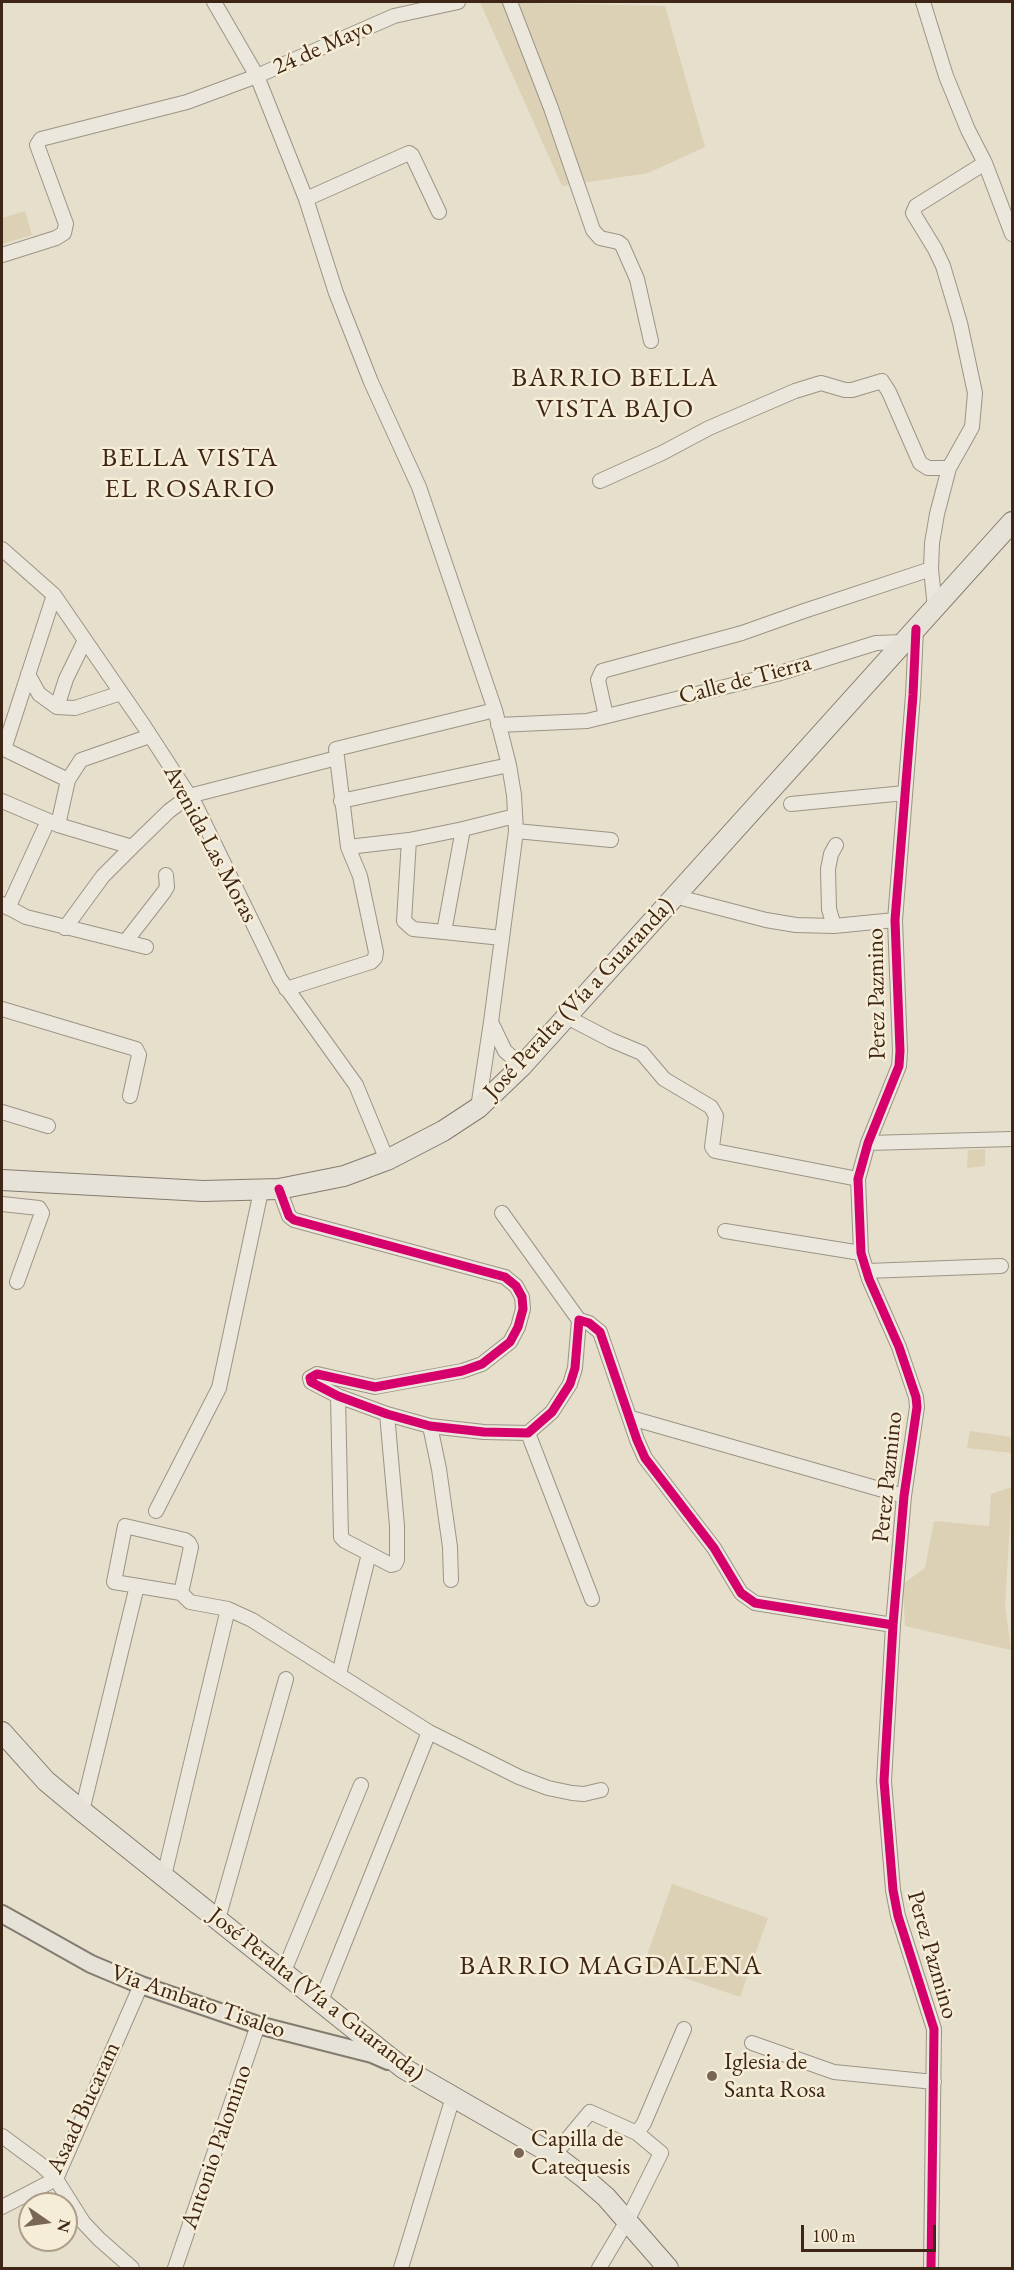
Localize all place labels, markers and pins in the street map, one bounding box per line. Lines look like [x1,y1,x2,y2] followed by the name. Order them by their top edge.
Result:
[724,2048,826,2104] place label: Iglesia de Santa Rosa
[705,2069,719,2083] marker: Iglesia de Santa Rosa
[531,2125,630,2181] place label: Capilla de Catequesis
[512,2146,526,2160] marker: Capilla de Catequesis

